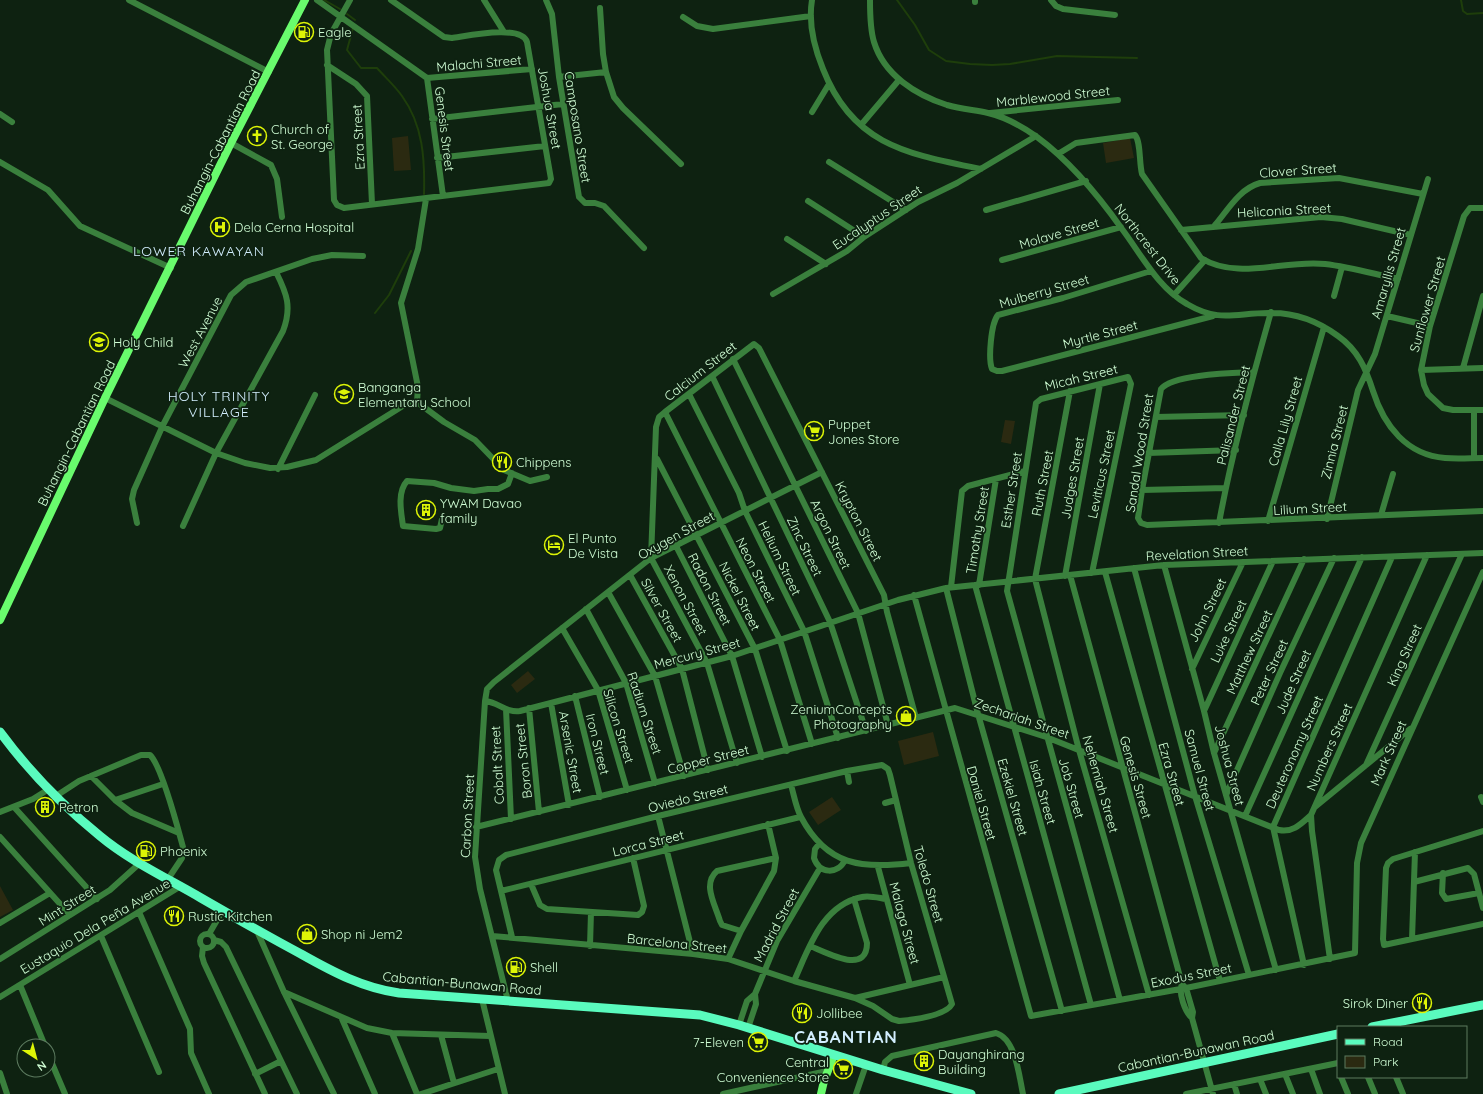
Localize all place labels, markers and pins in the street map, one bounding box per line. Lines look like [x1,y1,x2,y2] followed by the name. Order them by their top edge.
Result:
[293,21,315,43] fuel station icon: Eagle
[318,24,352,40] place label: Eagle
[271,121,333,152] place label: Church of St. George
[246,125,268,147] church icon: Church of St. George
[209,216,231,238] hospital icon: Dela Cerna Hospital
[234,219,354,235] place label: Dela Cerna Hospital
[88,331,110,353] school or university icon: Holy Child
[113,334,173,350] place label: Holy Child
[358,379,471,410] place label: Banganga Elementary School
[333,383,355,405] school or university icon: Banganga Elementary School
[828,416,899,447] place label: Puppet Jones Store
[803,420,825,442] supermarket icon: Puppet Jones Store
[491,451,513,473] restaurant icon: Chippens
[516,454,571,470] place label: Chippens
[440,495,522,526] place label: YWAM Davao family
[415,499,437,521] building icon: YWAM Davao family
[568,530,618,561] place label: El Punto De Vista
[543,534,565,556] hotel icon: El Punto De Vista
[790,701,892,732] place label: ZeniumConcepts Photography
[895,705,917,727] shop icon: ZeniumConcepts Photography
[34,796,56,818] building icon: Petron
[59,799,98,815] place label: Petron
[135,840,157,862] fuel station icon: Phoenix
[160,843,207,859] place label: Phoenix
[163,905,185,927] restaurant icon: Rustic Kitchen
[188,908,272,924] place label: Rustic Kitchen
[296,923,318,945] shop icon: Shop ni Jem2
[321,926,403,942] place label: Shop ni Jem2
[505,956,527,978] fuel station icon: Shell
[530,959,558,975] place label: Shell
[1411,992,1433,1014] restaurant icon: Sirok Diner
[1343,995,1408,1011] place label: Sirok Diner
[791,1002,813,1024] restaurant icon: Jollibee
[816,1005,863,1021] place label: Jollibee
[747,1031,769,1053] supermarket icon: 7-Eleven
[693,1034,744,1050] place label: 7-Eleven
[938,1046,1025,1077] place label: Dayanghirang Building
[913,1050,935,1072] building icon: Dayanghirang Building
[717,1054,829,1085] place label: Central Convenience Store
[832,1058,854,1080] supermarket icon: Central Convenience Store

